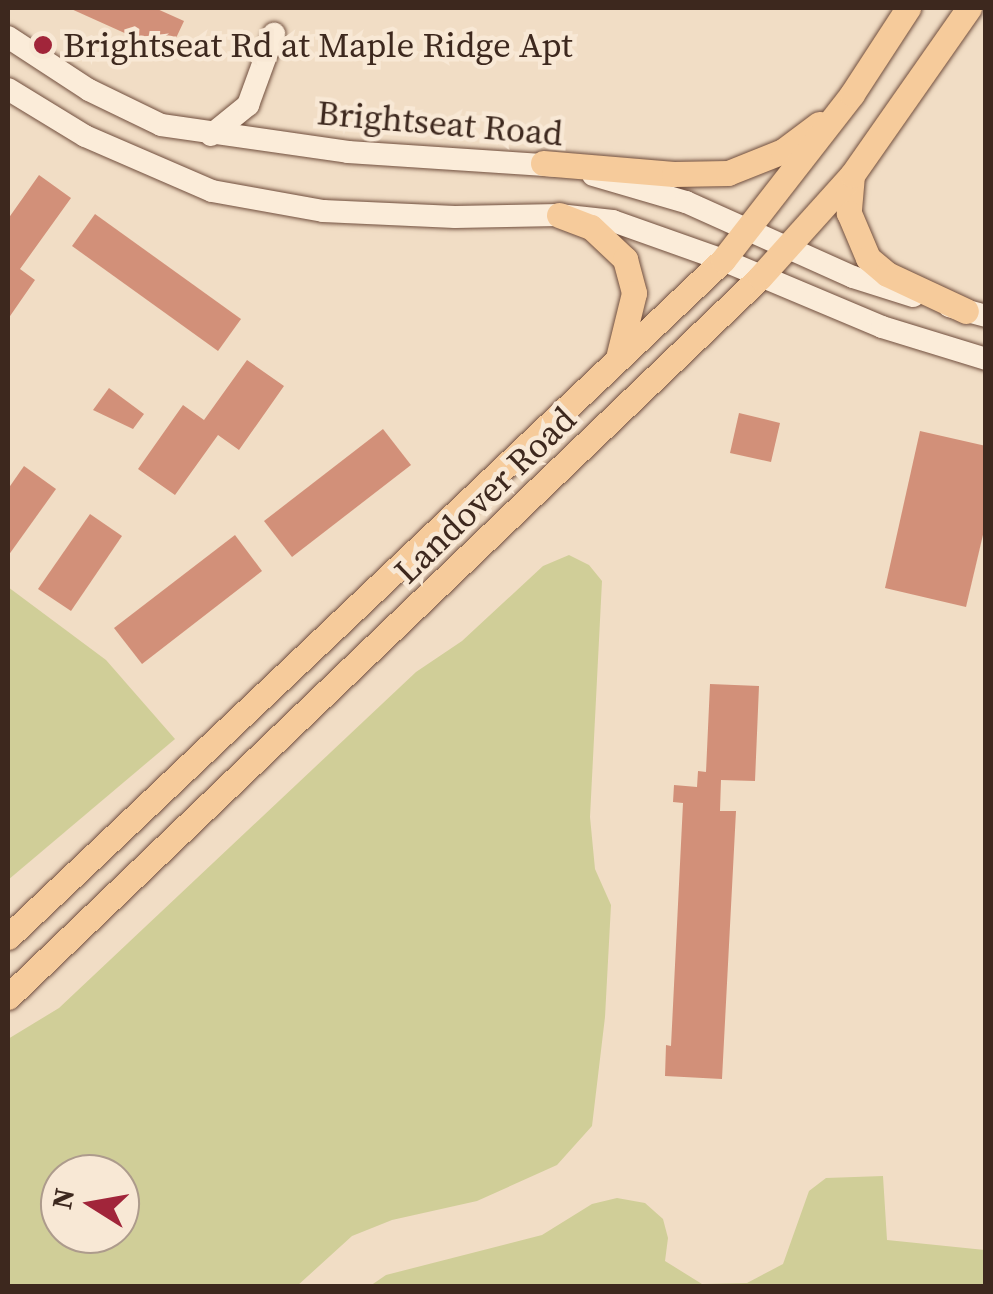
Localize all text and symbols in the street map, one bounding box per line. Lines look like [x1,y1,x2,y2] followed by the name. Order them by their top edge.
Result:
[63,24,573,66] place label: Brightseat Rd at Maple Ridge Apt
[32,34,54,56] marker: Brightseat Rd at Maple Ridge Apt
[315,91,565,155] street label: Brightseat Road
[386,398,584,592] street label: Landover Road
[40,1154,140,1254] north arrow
[42,1185,83,1212] text: N

